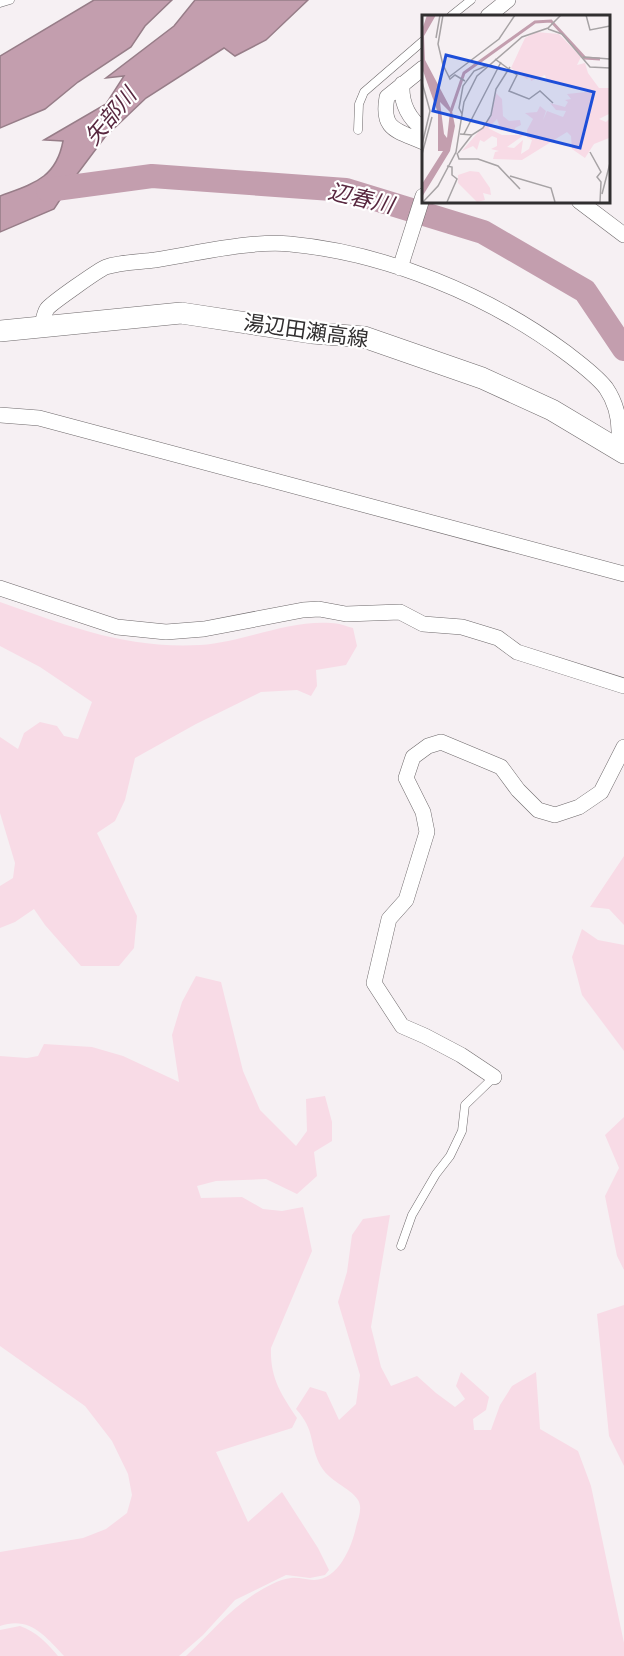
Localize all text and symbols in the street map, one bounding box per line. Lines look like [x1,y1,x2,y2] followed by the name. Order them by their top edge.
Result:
[422,15,609,202] inset map
[77,79,145,152] water label: 矢部川
[325,175,399,221] water label: 辺春川
[242,307,370,355] street label: 湯辺田瀬高線

